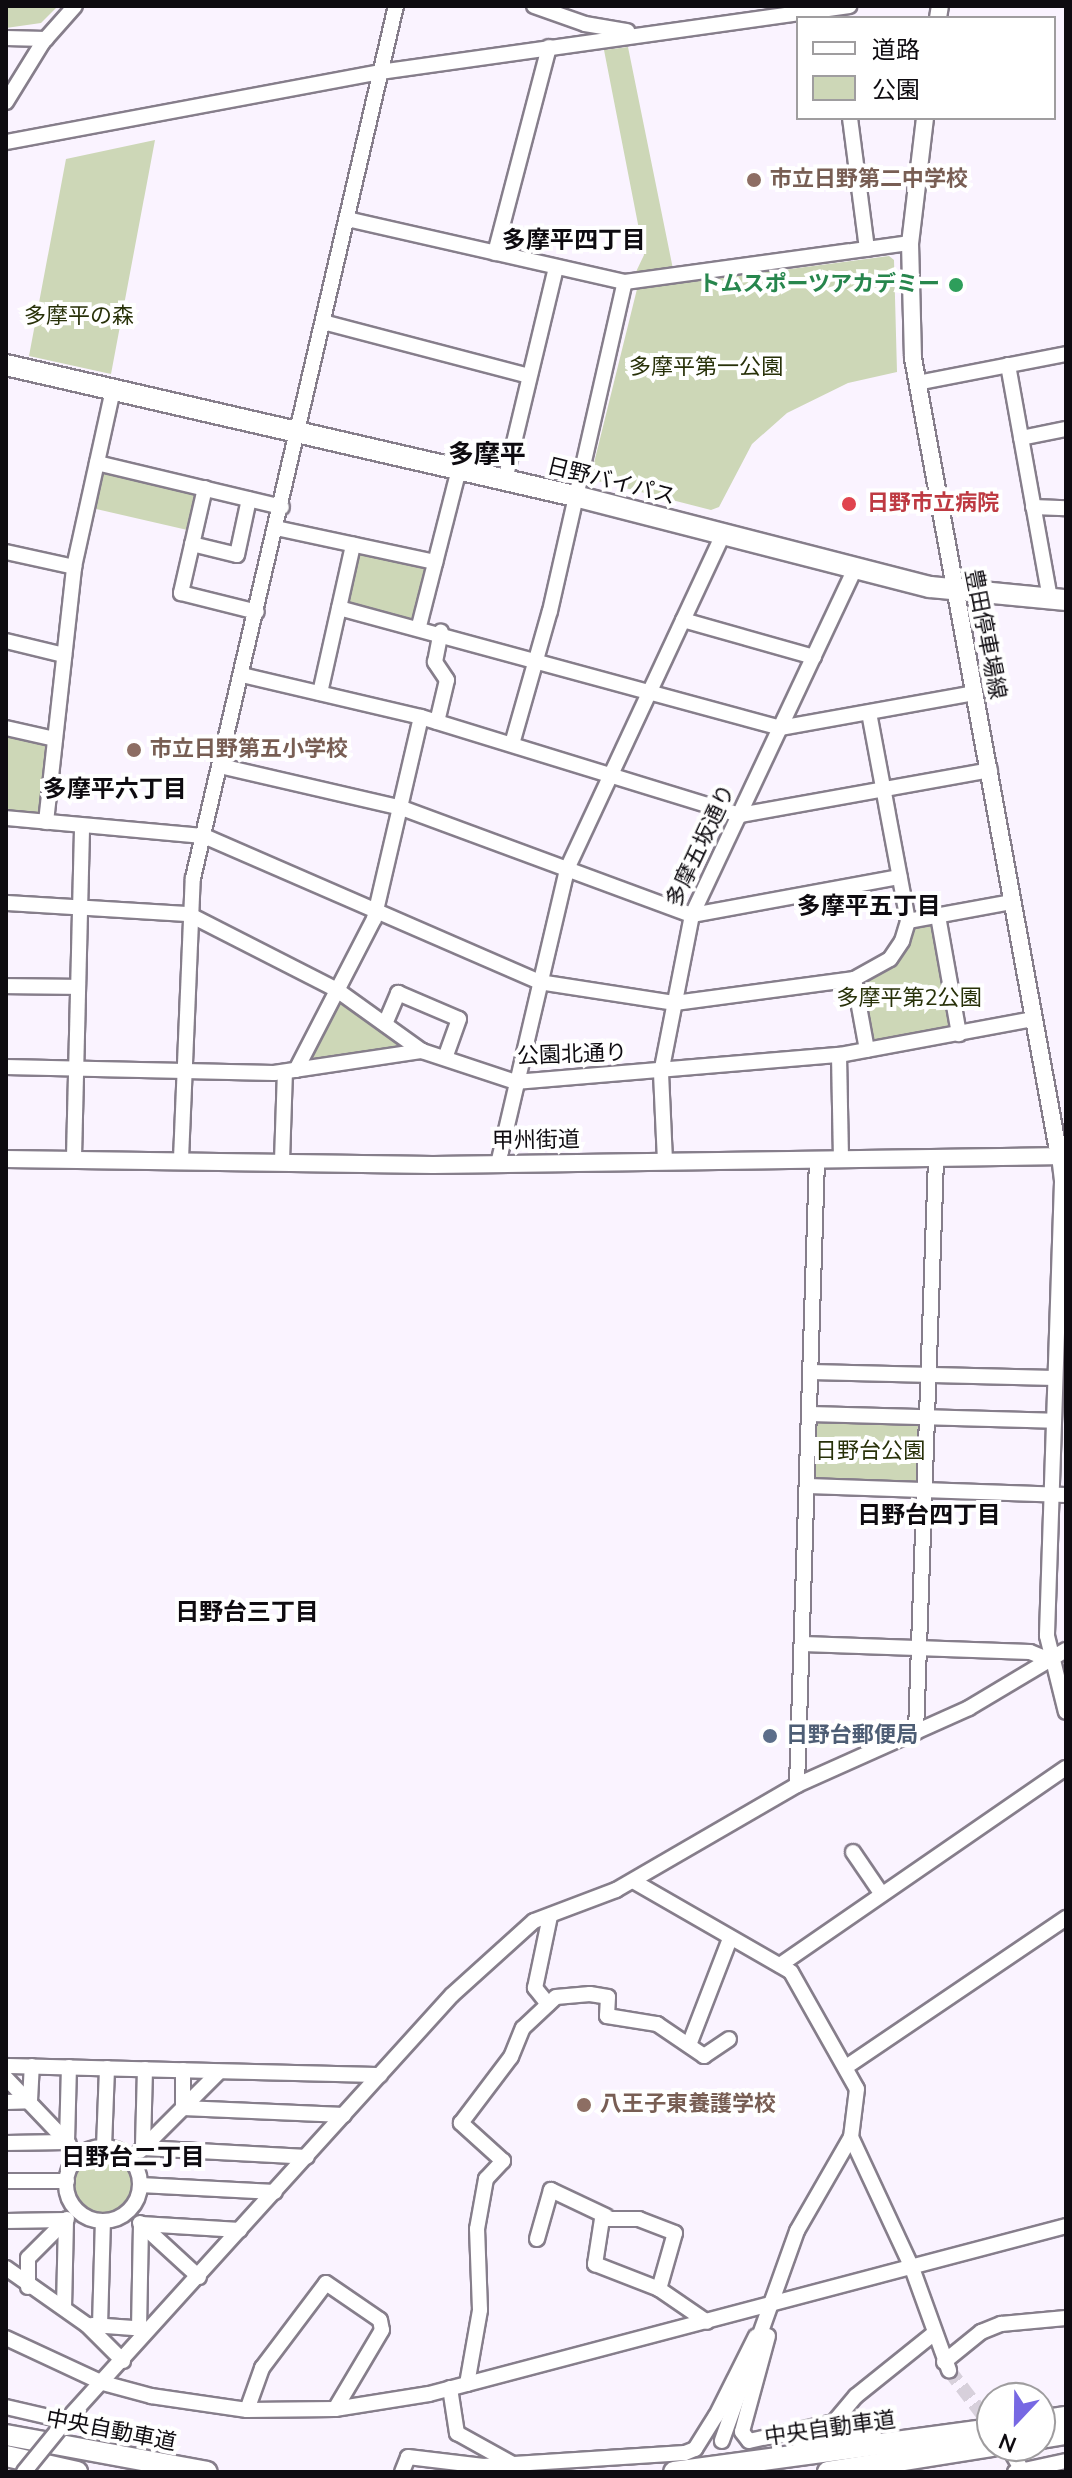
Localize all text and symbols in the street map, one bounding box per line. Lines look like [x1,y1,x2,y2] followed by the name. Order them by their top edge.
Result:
[796,16,1056,120] legend
[872,34,920,66] text: 道路
[872,74,920,106] text: 公園
[770,167,968,193] place label: 市立日野第二中学校
[745,171,763,189] marker: 市立日野第二中学校
[502,227,646,255] district label: 多摩平四丁目
[698,272,940,298] place label: トムスポーツアカデミー
[947,276,965,294] marker: トムスポーツアカデミー
[24,304,134,330] park label: 多摩平の森
[629,355,783,381] park label: 多摩平第一公園
[448,439,526,471] district label: 多摩平
[544,453,678,511] street label: 日野バイパス
[867,491,999,517] place label: 日野市立病院
[838,493,860,515] marker: 日野市立病院
[959,567,1011,701] street label: 豊田停車場線
[150,737,348,763] place label: 市立日野第五小学校
[125,741,143,759] marker: 市立日野第五小学校
[43,776,187,804] district label: 多摩平六丁目
[661,781,741,911] street label: 多摩五坂通り
[797,893,941,921] district label: 多摩平五丁目
[836,986,982,1012] park label: 多摩平第2公園
[517,1040,627,1070] street label: 公園北通り
[492,1127,580,1155] street label: 甲州街道
[815,1439,925,1465] park label: 日野台公園
[857,1502,1001,1530] district label: 日野台四丁目
[175,1599,319,1627] district label: 日野台三丁目
[786,1723,918,1749] place label: 日野台郵便局
[761,1727,779,1745] marker: 日野台郵便局
[600,2092,776,2118] place label: 八王子東養護学校
[575,2096,593,2114] marker: 八王子東養護学校
[61,2144,205,2172] district label: 日野台二丁目
[976,2382,1056,2462] north arrow
[44,2405,178,2457] street label: 中央自動車道
[763,2407,897,2451] street label: 中央自動車道
[995,2425,1021,2459] text: N

